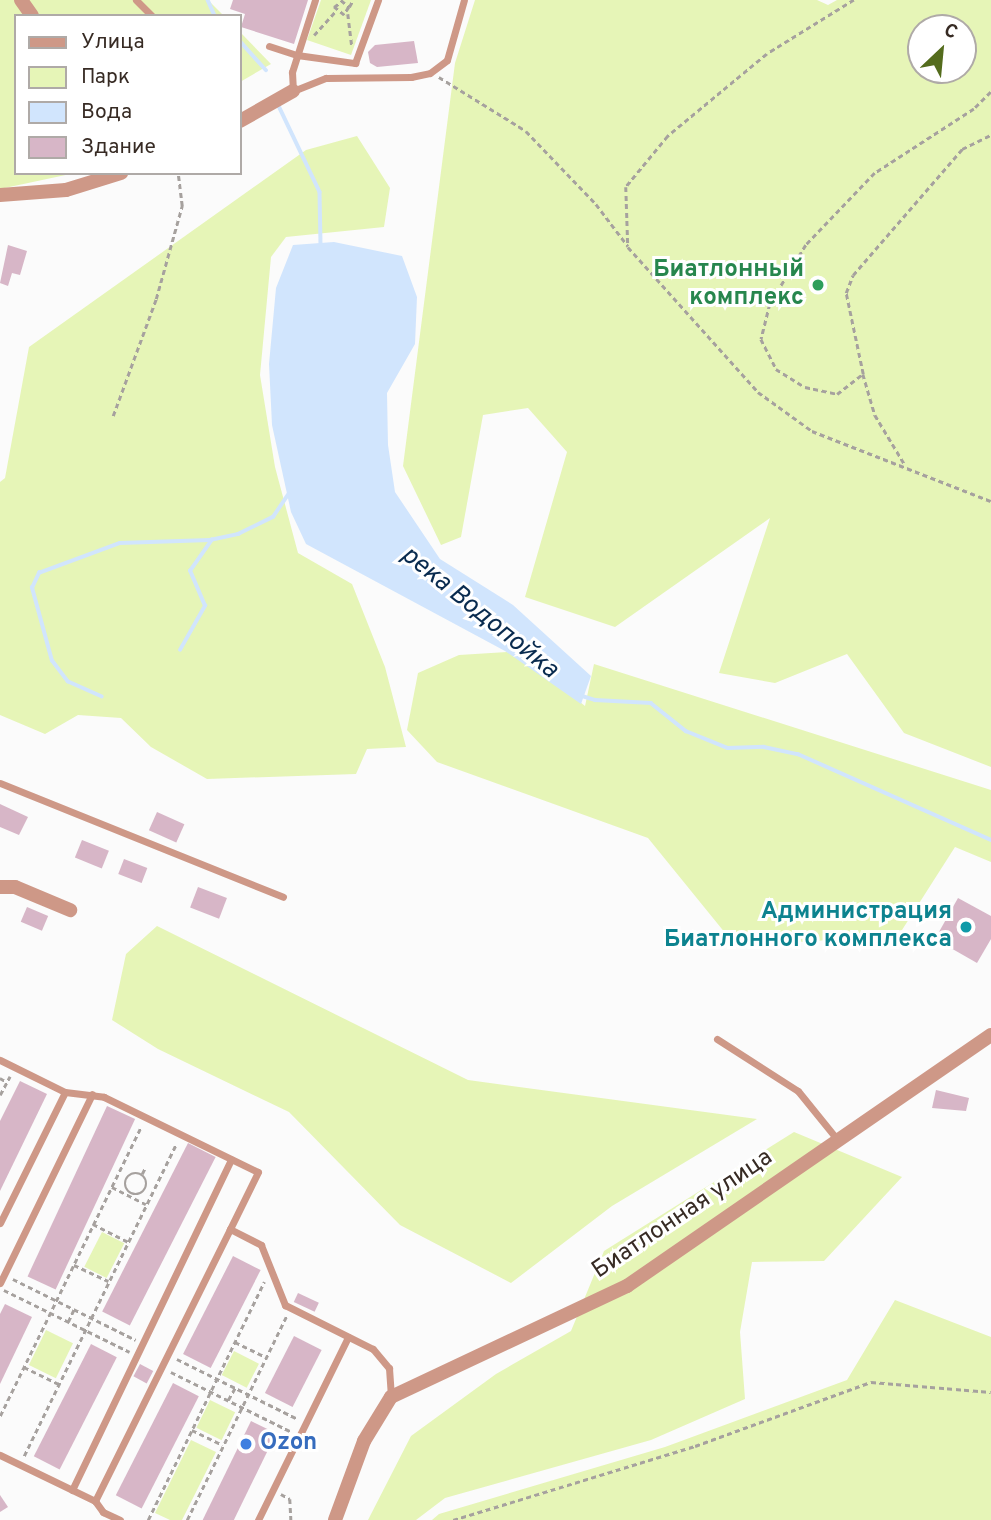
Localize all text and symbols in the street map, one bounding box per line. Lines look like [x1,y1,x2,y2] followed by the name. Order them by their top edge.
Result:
[14,14,242,175] legend
[907,14,977,84] north arrow
[940,18,961,45] text: С
[81,29,145,56] text: Улица
[81,64,130,91] text: Парк
[81,99,132,126] text: Вода
[81,134,156,161] text: Здание
[653,257,804,313] place label: Биатлонный комплекс
[810,277,826,293] marker: Биатлонный комплекс
[394,540,564,686] water label: река Водопойка
[664,899,952,955] place label: Администрация Биатлонного комплекса
[958,919,974,935] marker: Администрация Биатлонного комплекса
[587,1144,779,1286] street label: Биатлонная улица
[260,1430,317,1458] place label: Ozon
[238,1436,254,1452] marker: Ozon

